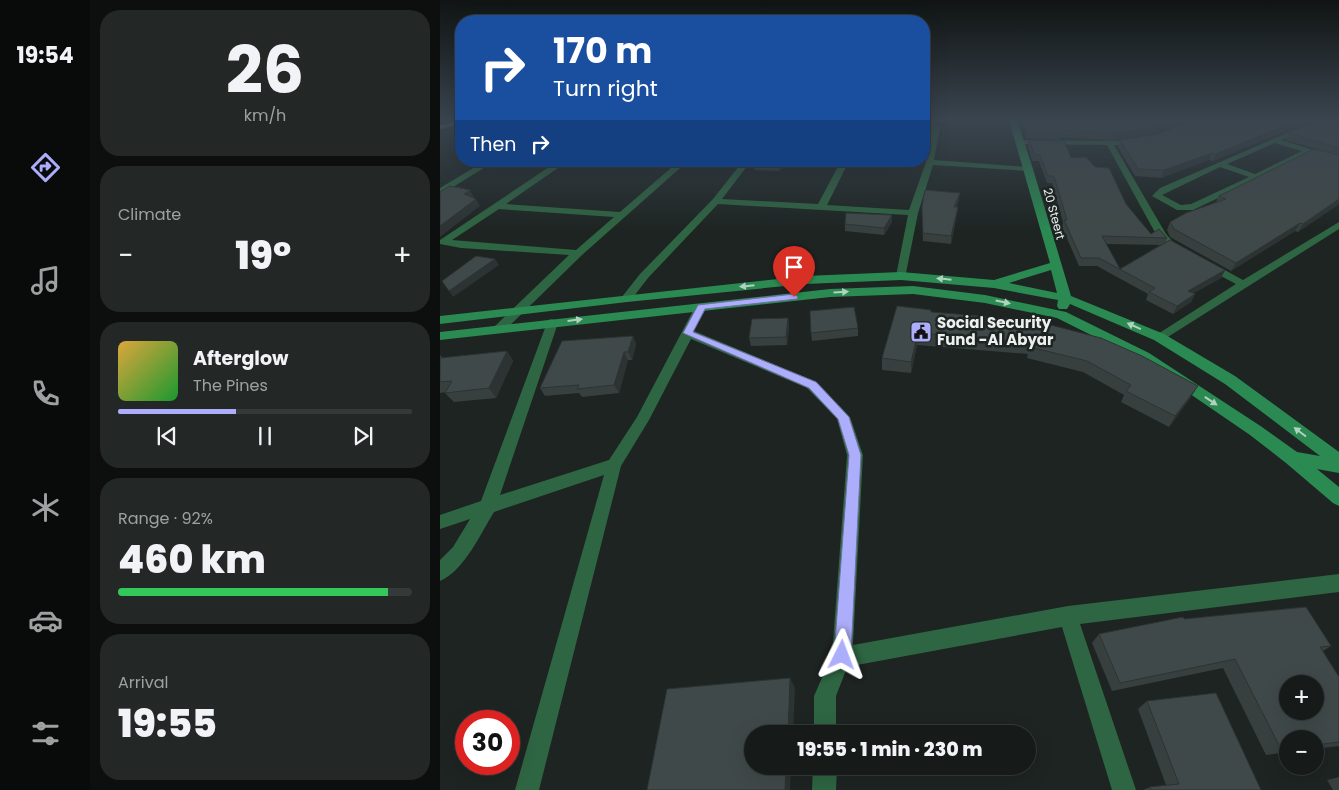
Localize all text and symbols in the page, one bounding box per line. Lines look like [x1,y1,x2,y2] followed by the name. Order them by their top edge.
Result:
[226,25,304,116] text: 26
[553,26,652,75] text: 170 m
[470,35,535,100] icon: right
[16,40,74,71] text: 19:54
[553,73,658,104] text: Turn right
[244,104,286,127] text: km/h
[526,130,554,158] icon: right
[470,131,516,158] text: Then
[28,150,63,185] icon: directions
[1039,186,1070,242] street label: 20 Steert
[118,203,181,226] text: Climate
[235,229,291,282] text: 19°
[118,236,133,275] text: −
[393,236,412,275] text: +
[773,246,815,297] pin
[780,253,808,281] icon: arrive
[28,263,63,298] icon: music
[935,275,951,283] one-way arrow
[738,282,754,290] one-way arrow
[834,287,850,295] one-way arrow
[995,299,1011,307] one-way arrow
[937,312,1054,350] place label: Social Security Fund -Al Abyar
[568,316,584,324] one-way arrow
[909,320,933,344] public building icon: Social Security Fund -Al Abyar
[1127,322,1141,330] one-way arrow
[193,345,288,372] text: Afterglow
[193,374,268,397] text: The Pines
[28,376,63,411] icon: phone
[1204,396,1218,405] one-way arrow
[153,422,181,450] icon: previous
[251,422,279,450] icon: pause
[349,422,377,450] icon: next
[1294,427,1307,438] one-way arrow
[28,490,63,525] icon: climate
[118,507,213,530] text: Range · 92%
[118,533,266,586] text: 460 km
[28,603,63,638] icon: car
[815,628,867,680] position arrow
[118,671,168,694] text: Arrival
[1279,675,1324,775] map controls
[1279,675,1324,720] button: +
[118,697,217,750] text: 19:55
[455,710,520,775] speed limit sign: 30
[28,716,63,751] icon: filters
[1279,730,1324,775] button: −
[797,736,983,763] text: 19:55 · 1 min · 230 m

